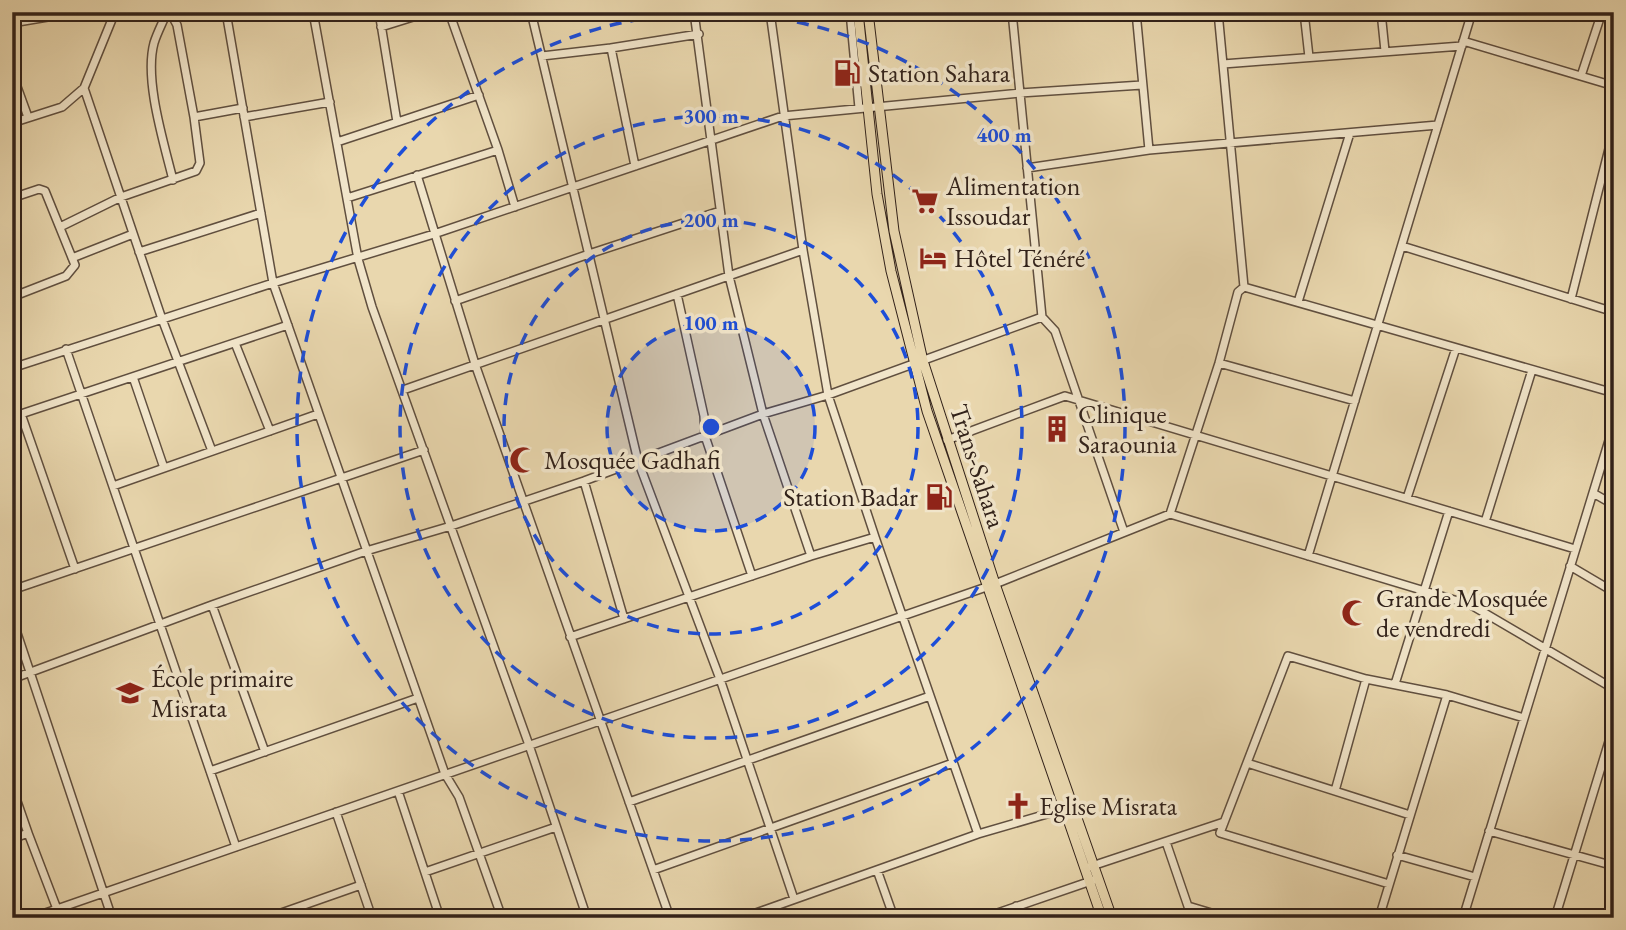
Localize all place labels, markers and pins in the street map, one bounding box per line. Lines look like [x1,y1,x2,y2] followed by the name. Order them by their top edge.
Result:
[868,56,1011,90] place label: Station Sahara
[832,58,862,88] fuel station icon: Station Sahara
[945,169,1081,233] place label: Alimentation Issoudar
[910,186,940,216] supermarket icon: Alimentation Issoudar
[954,241,1085,275] place label: Hôtel Ténéré
[918,243,948,273] hotel icon: Hôtel Ténéré
[1078,397,1177,461] place label: Clinique Saraounia
[1042,414,1072,444] building icon: Clinique Saraounia
[699,415,723,439] centre of rings
[544,443,720,477] place label: Mosquée Gadhafi
[508,445,538,475] mosque icon: Mosquée Gadhafi
[783,480,918,514] place label: Station Badar
[924,482,954,512] fuel station icon: Station Badar
[1376,581,1548,645] place label: Grande Mosquée de vendredi
[1340,598,1370,628] mosque icon: Grande Mosquée de vendredi
[151,661,293,725] place label: École primaire Misrata
[115,678,145,708] school or university icon: École primaire Misrata
[1039,789,1178,823] place label: Eglise Misrata
[1003,791,1033,821] church icon: Eglise Misrata

